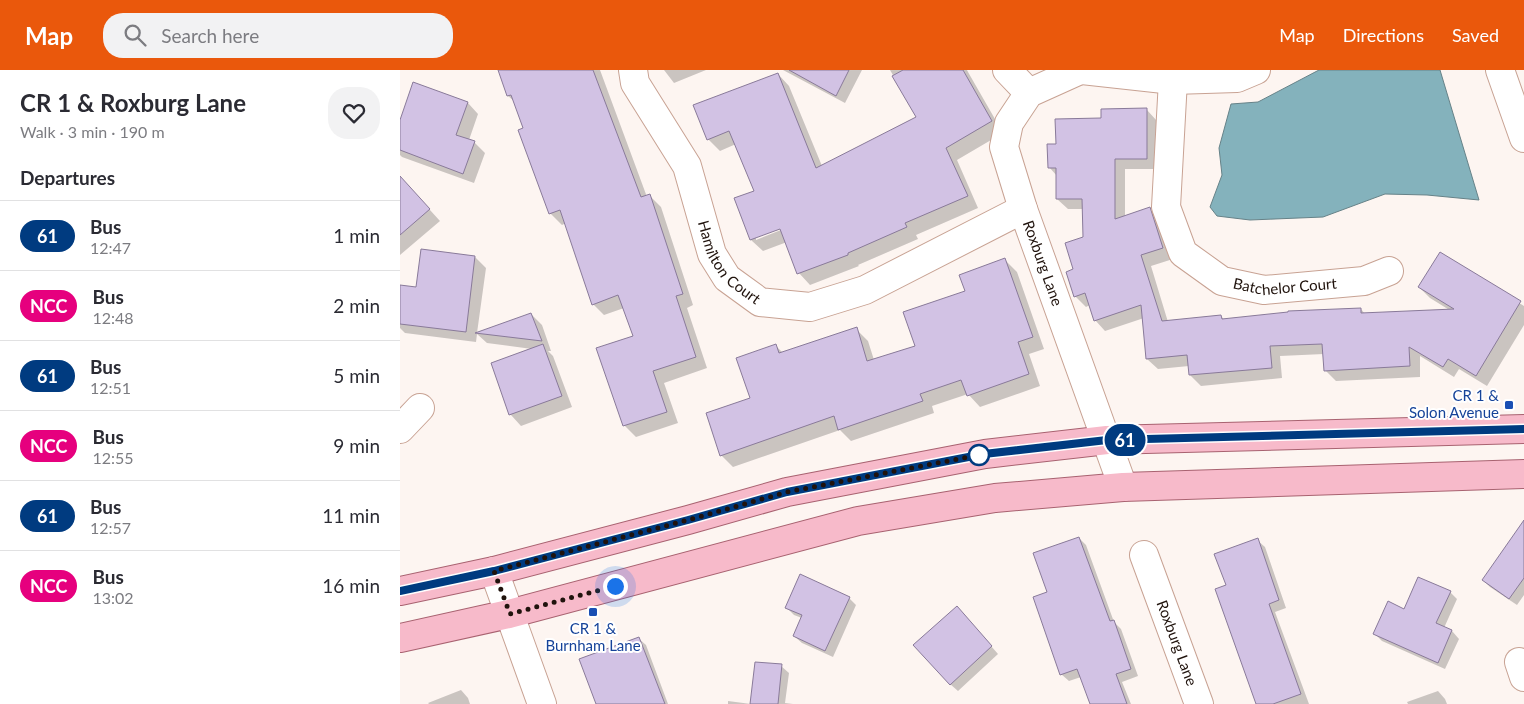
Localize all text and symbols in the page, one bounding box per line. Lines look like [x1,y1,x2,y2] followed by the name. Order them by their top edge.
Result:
[103,13,453,58] search box
[25,21,73,50] text: Map
[121,21,149,49] icon: search
[161,24,259,47] text: Search here
[1279,24,1315,46] text: Map
[1343,24,1424,46] text: Directions
[1452,24,1499,46] text: Saved
[328,87,380,139] button: heart
[20,88,246,117] text: CR 1 & Roxburg Lane
[20,122,165,141] text: Walk · 3 min · 190 m
[20,166,115,189] text: Departures
[90,215,121,238] text: Bus
[695,218,765,308] street label: Hamilton Court
[1020,218,1067,308] street label: Roxburg Lane
[333,224,380,247] text: 1 min
[37,225,58,247] text: 61
[90,238,131,257] text: 12:47
[1232,273,1338,298] street label: Batchelor Court
[92,285,124,308] text: Bus
[333,294,380,317] text: 2 min
[30,295,67,317] text: NCC
[92,308,134,327] text: 12:48
[90,355,121,378] text: Bus
[333,364,380,387] text: 5 min
[37,365,58,387] text: 61
[90,378,131,397] text: 12:51
[1409,386,1499,421] place label: CR 1 & Solon Avenue
[1503,399,1515,411] marker: CR 1 & Solon Avenue
[1102,424,1148,456] line badge: 61
[92,425,124,448] text: Bus
[1115,429,1135,451] text: 61
[333,434,380,457] text: 9 min
[30,435,67,457] text: NCC
[968,444,990,466] unlabelled marker
[92,448,134,467] text: 12:55
[90,495,121,518] text: Bus
[322,504,380,527] text: 11 min
[37,505,58,527] text: 61
[90,518,131,537] text: 12:57
[92,565,124,588] text: Bus
[322,574,380,597] text: 16 min
[603,574,628,599] your location
[30,575,67,597] text: NCC
[92,588,134,607] text: 13:02
[1154,598,1202,688] street label: Roxburg Lane
[587,606,599,618] marker: CR 1 & Burnham Lane
[545,619,641,654] place label: CR 1 & Burnham Lane

